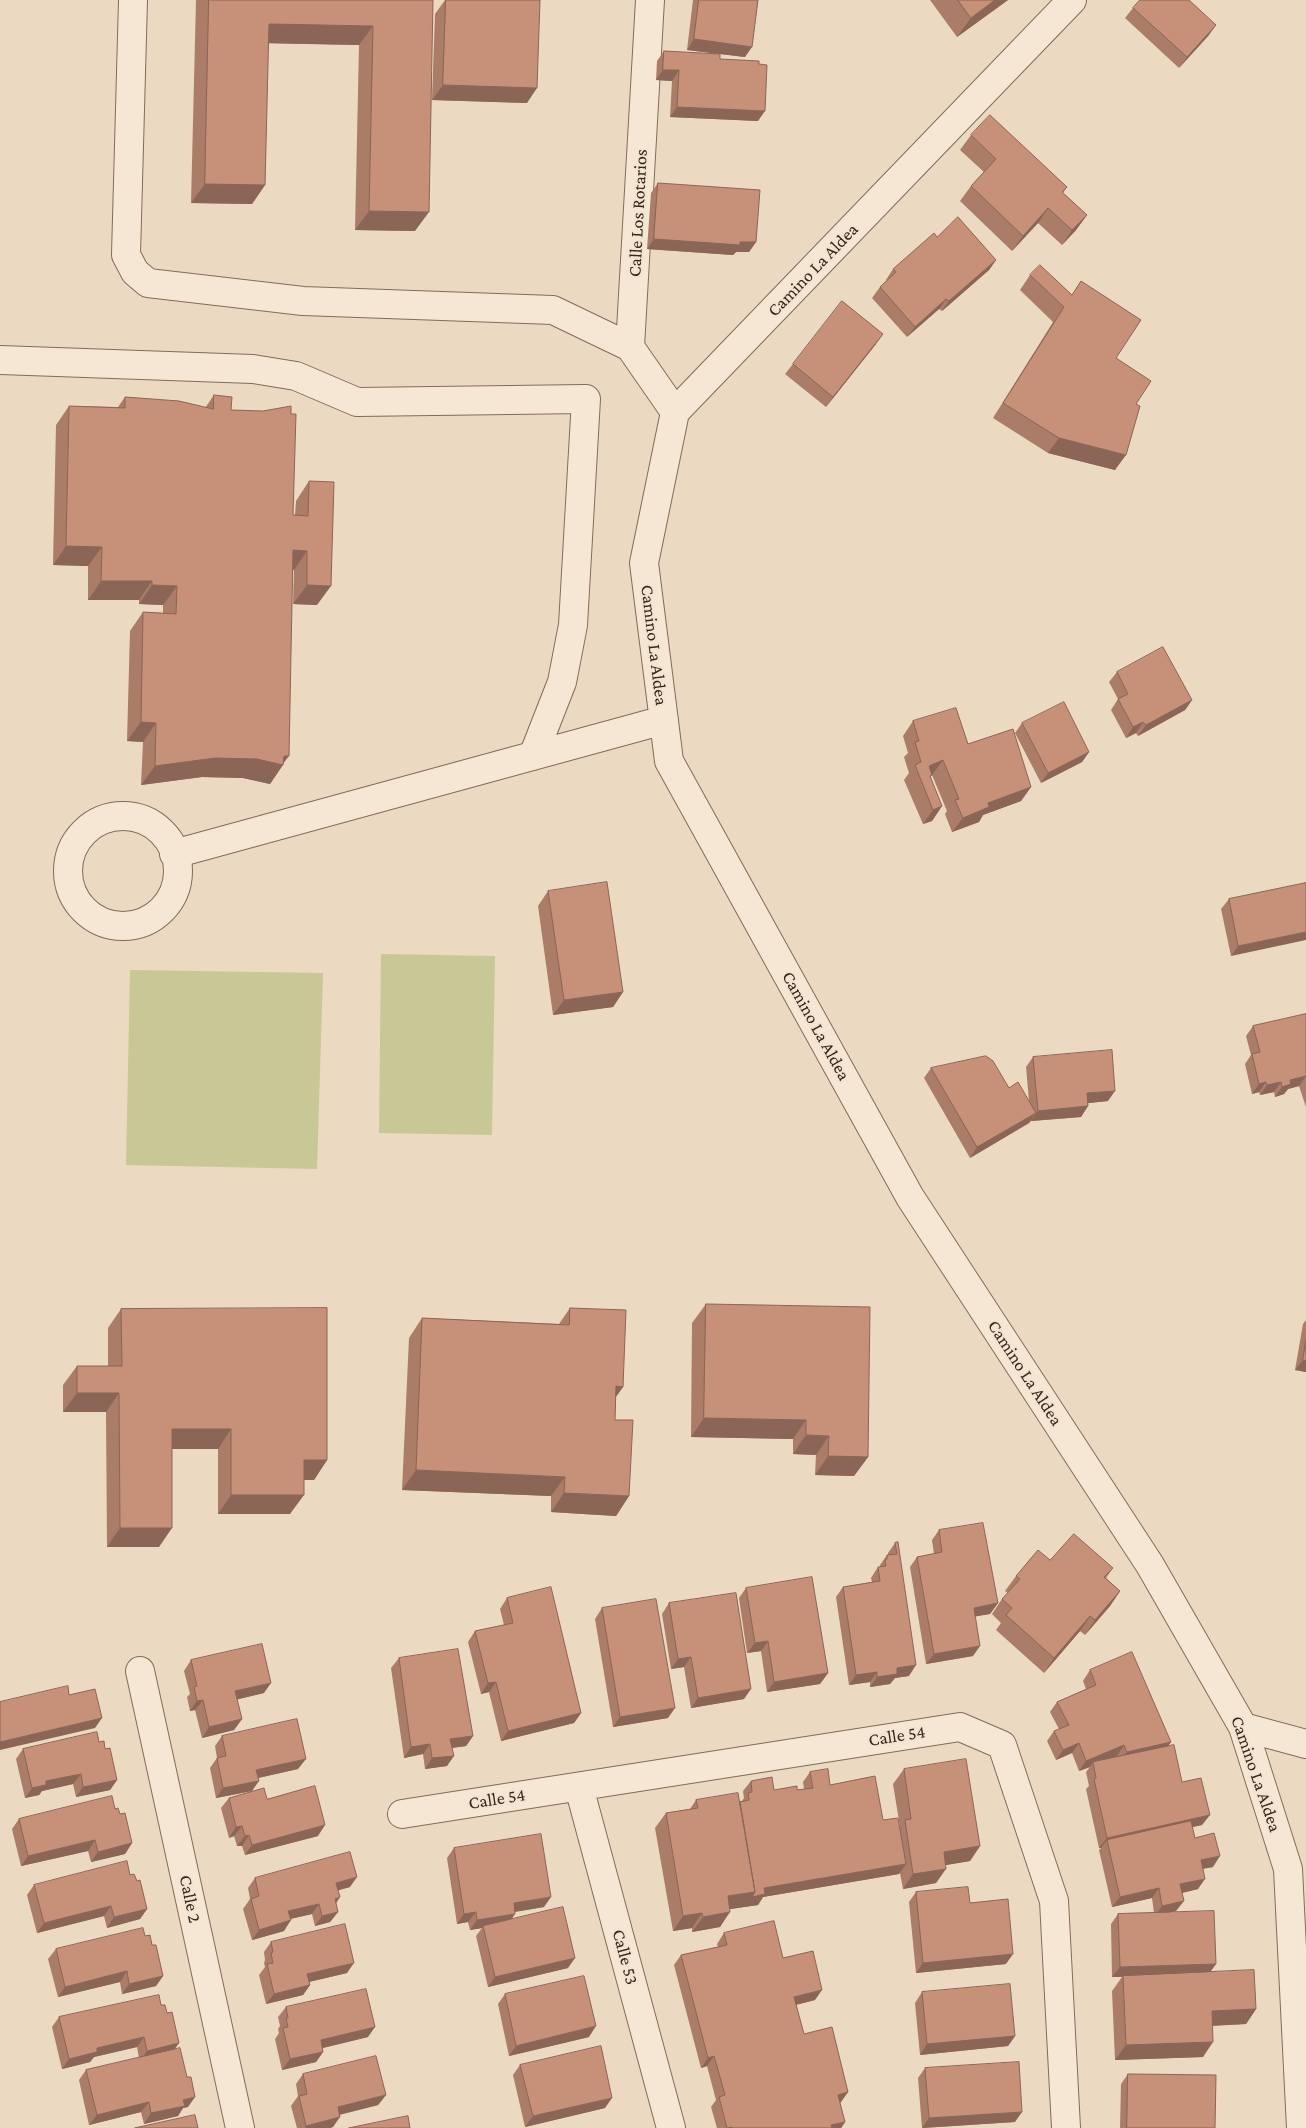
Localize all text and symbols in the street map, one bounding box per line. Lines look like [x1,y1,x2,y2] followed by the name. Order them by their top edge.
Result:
[624,149,652,277] street label: Calle Los Rotarios
[763,219,863,321] street label: Camino La Aldea
[636,583,672,707] street label: Camino La Aldea
[777,968,855,1084] street label: Camino La Aldea
[983,1316,1067,1430] street label: Camino La Aldea
[1226,1713,1286,1835] street label: Camino La Aldea
[867,1721,927,1751] street label: Calle 54
[467,1784,527,1814] street label: Calle 54
[174,1873,206,1925] street label: Calle 2
[607,1927,643,1987] street label: Calle 53

